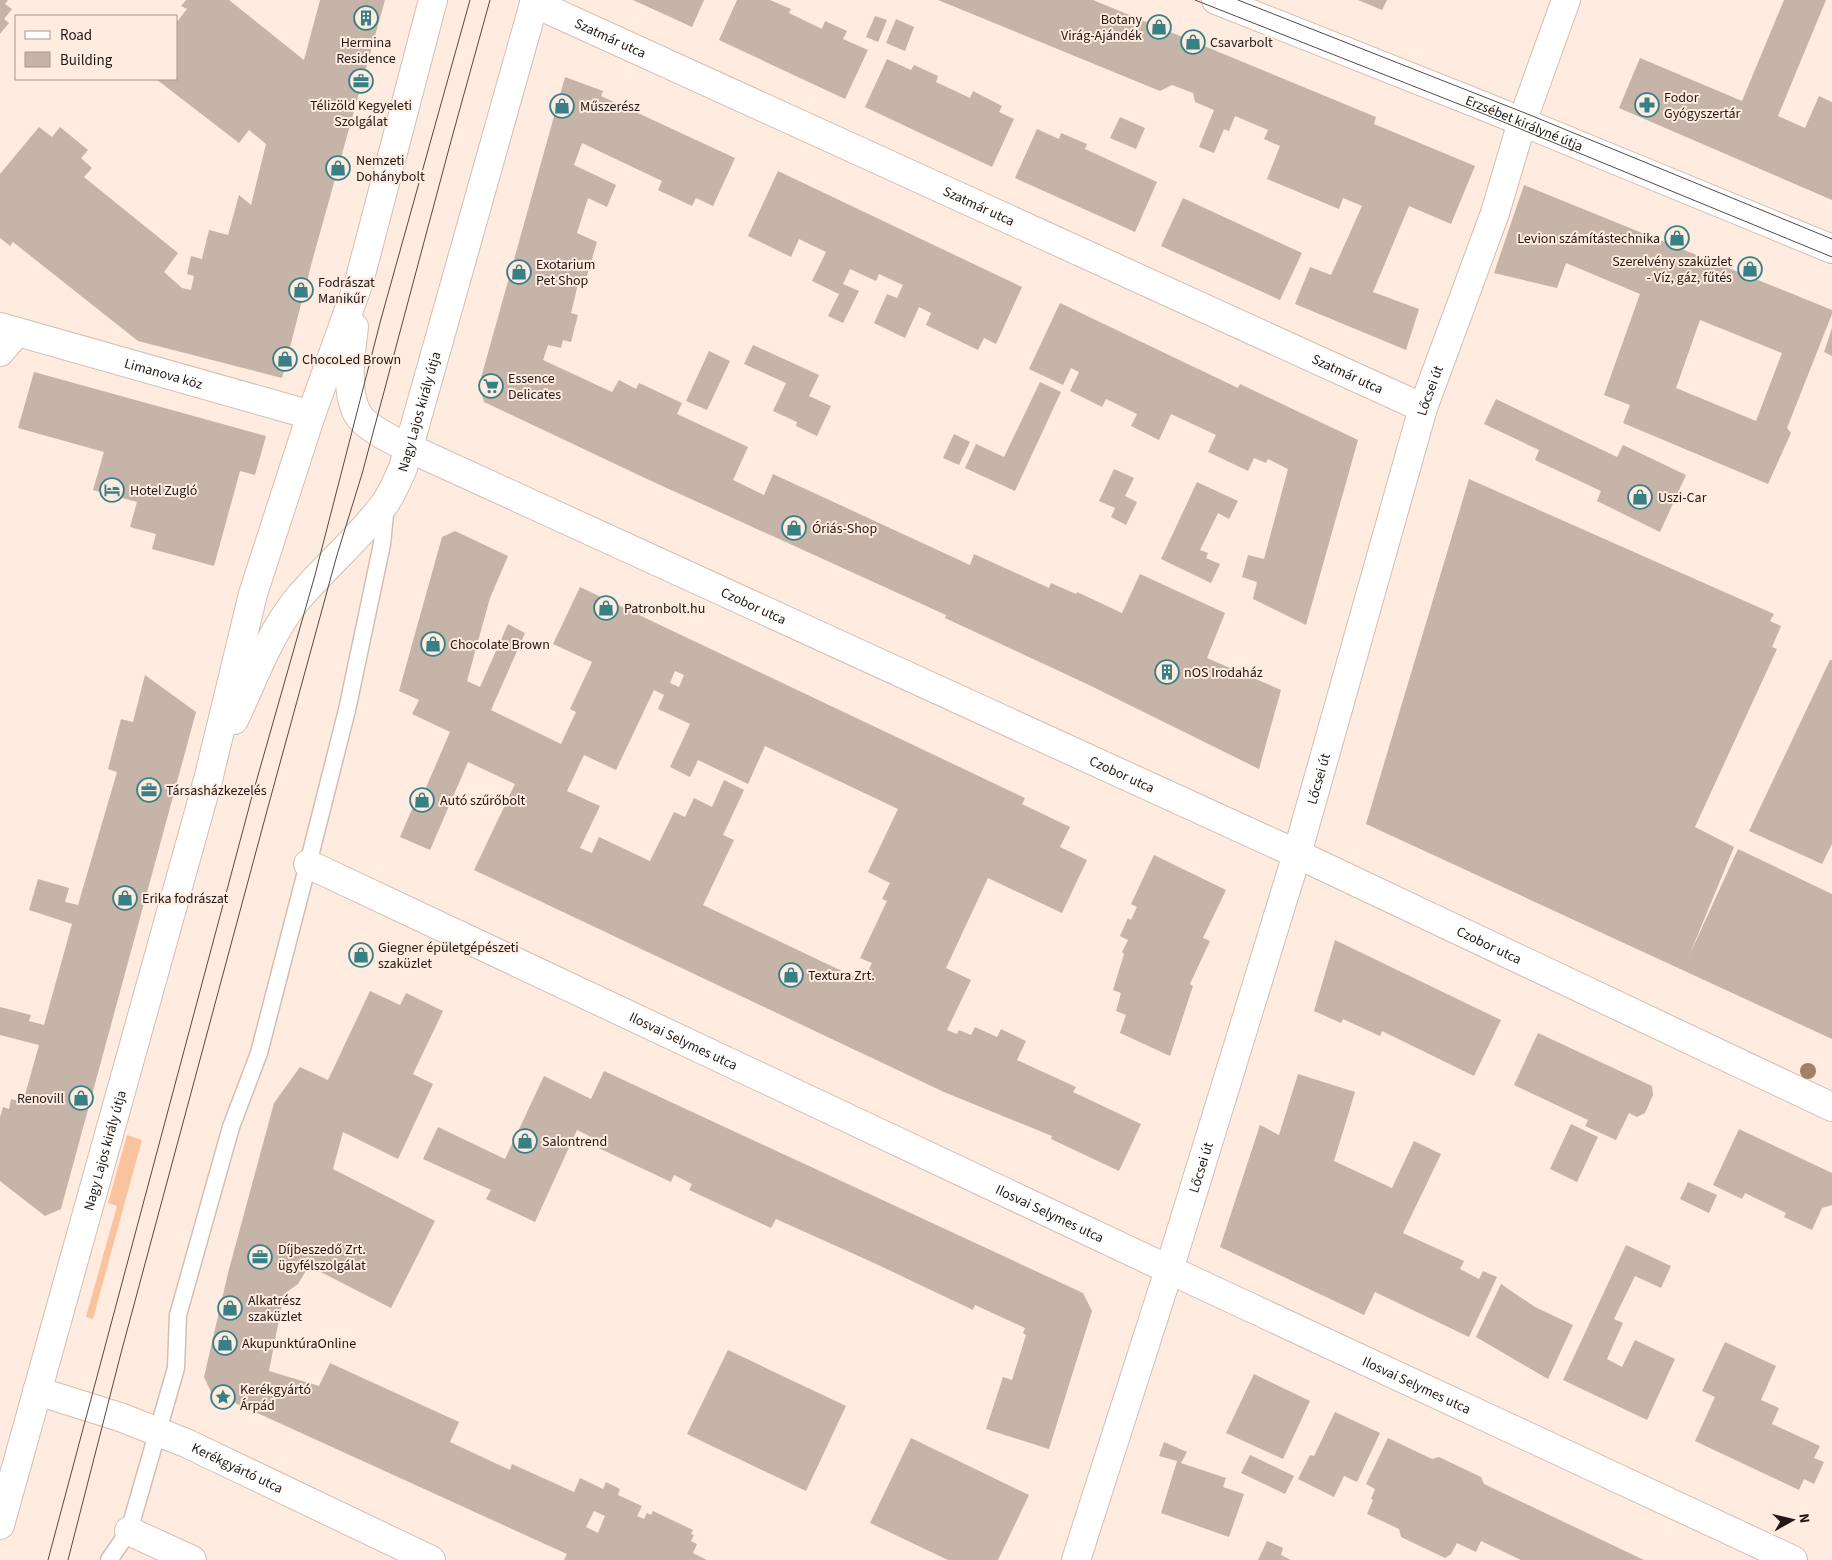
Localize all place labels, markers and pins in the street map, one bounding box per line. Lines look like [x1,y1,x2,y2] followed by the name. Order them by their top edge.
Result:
[353,5,379,31] building icon: Hermina Residence
[1061,10,1142,46] place label: Botany Virág-Ajándék
[1146,14,1172,40] shop icon: Botany Virág-Ajándék
[1180,29,1206,55] shop icon: Csavarbolt
[336,33,396,69] place label: Hermina Residence
[1210,33,1273,53] place label: Csavarbolt
[348,68,374,94] office icon: Télizöld Kegyeleti Szolgálat
[1664,88,1740,124] place label: Fodor Gyógyszertár
[1634,92,1660,118] pharmacy icon: Fodor Gyógyszertár
[549,93,575,119] shop icon: Műszerész
[310,96,412,132] place label: Télizöld Kegyeleti Szolgálat
[580,97,640,117] place label: Műszerész
[356,151,425,187] place label: Nemzeti Dohánybolt
[325,155,351,181] shop icon: Nemzeti Dohánybolt
[1664,225,1690,251] shop icon: Levion számítástechnika
[1517,229,1660,249] place label: Levion számítástechnika
[1612,252,1732,288] place label: Szerelvény szaküzlet - Víz, gáz, fűtés
[536,255,595,291] place label: Exotarium Pet Shop
[1737,256,1763,282] shop icon: Szerelvény szaküzlet - Víz, gáz, fűtés
[506,259,532,285] shop icon: Exotarium Pet Shop
[318,273,375,309] place label: Fodrászat Manikűr
[288,277,314,303] shop icon: Fodrászat Manikűr
[272,346,298,372] shop icon: ChocoLed Brown
[302,350,401,370] place label: ChocoLed Brown
[508,369,561,405] place label: Essence Delicates
[478,373,504,399] supermarket icon: Essence Delicates
[99,477,125,503] hotel icon: Hotel Zugló
[130,481,197,501] place label: Hotel Zugló
[1627,484,1653,510] shop icon: Uszi-Car
[1658,488,1707,508] place label: Uszi-Car
[781,515,807,541] shop icon: Óriás-Shop
[812,519,877,539] place label: Óriás-Shop
[593,595,619,621] shop icon: Patronbolt.hu
[624,599,705,619] place label: Patronbolt.hu
[420,631,446,657] shop icon: Chocolate Brown
[450,635,550,655] place label: Chocolate Brown
[1154,659,1180,685] building icon: nOS Irodaház
[1184,663,1263,683] place label: nOS Irodaház
[136,777,162,803] office icon: Társasházkezelés
[166,781,267,801] place label: Társasházkezelés
[409,787,435,813] shop icon: Autó szűrőbolt
[440,791,526,811] place label: Autó szűrőbolt
[112,885,138,911] shop icon: Erika fodrászat
[142,889,229,909] place label: Erika fodrászat
[378,938,519,974] place label: Giegner épületgépészeti szaküzlet
[348,942,374,968] shop icon: Giegner épületgépészeti szaküzlet
[778,962,804,988] shop icon: Textura Zrt.
[808,966,875,986] place label: Textura Zrt.
[68,1085,94,1111] shop icon: Renovill
[17,1089,64,1109] place label: Renovill
[512,1128,538,1154] shop icon: Salontrend
[542,1132,607,1152] place label: Salontrend
[278,1240,366,1276] place label: Díjbeszedő Zrt. ügyfélszolgálat
[247,1244,273,1270] office icon: Díjbeszedő Zrt. ügyfélszolgálat
[248,1291,302,1327] place label: Alkatrész szaküzlet
[217,1295,243,1321] shop icon: Alkatrész szaküzlet
[212,1330,238,1356] shop icon: AkupunktúraOnline
[242,1334,356,1354] place label: AkupunktúraOnline
[240,1380,311,1416] place label: Kerékgyártó Árpád
[210,1384,236,1410] place icon: Kerékgyártó Árpád

